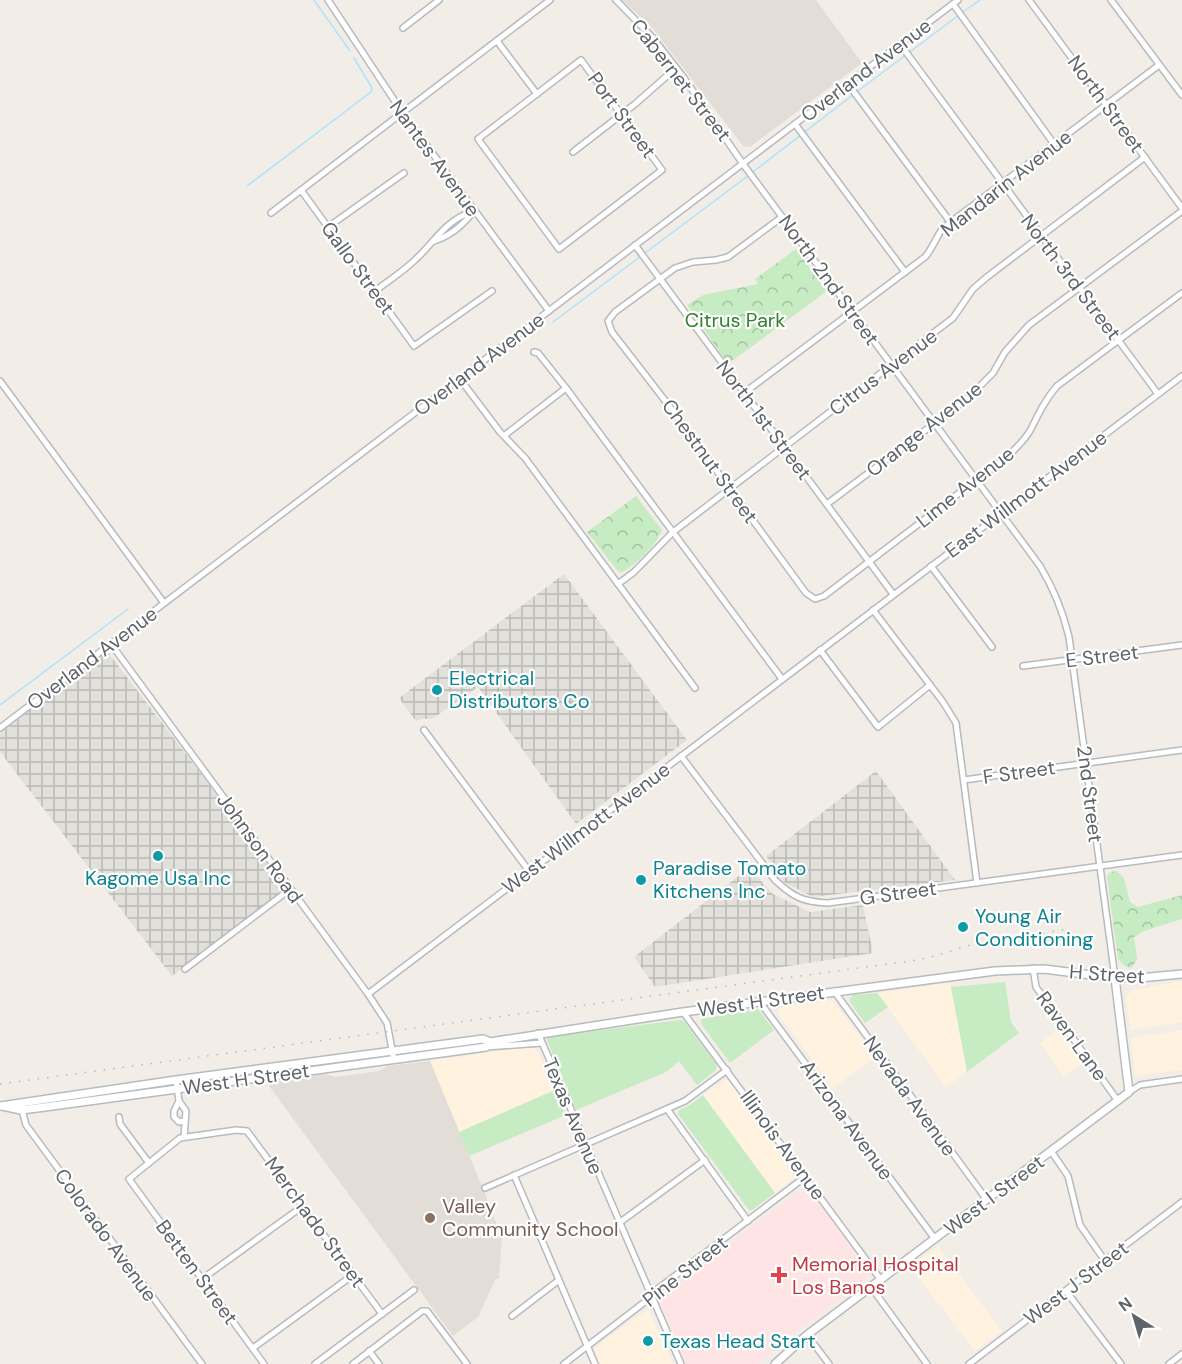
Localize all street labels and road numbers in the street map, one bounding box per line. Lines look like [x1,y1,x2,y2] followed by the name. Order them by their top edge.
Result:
[796,12,936,128] street label: Overland Avenue
[625,13,737,147] street label: Cabernet Street
[1062,50,1150,158] street label: North Street
[582,67,662,163] street label: Port Street
[384,94,486,222] street label: Nantes Avenue
[935,124,1077,242] street label: Mandarin Avenue
[1015,209,1127,345] street label: North 3rd Street
[773,210,885,351] street label: North 2nd Street
[315,216,401,320] street label: Gallo Street
[409,306,549,422] street label: Overland Avenue
[824,323,942,421] street label: Citrus Avenue
[710,355,818,485] street label: North 1st Street
[861,375,987,483] street label: Orange Avenue
[656,394,764,528] street label: Chestnut Street
[940,425,1112,563] street label: East Willmott Avenue
[911,440,1019,534] street label: Lime Avenue
[22,600,162,716] street label: Overland Avenue
[1064,639,1140,673] street label: E Street
[1071,744,1109,844] street label: 2nd Street
[981,754,1057,790] street label: F Street
[497,756,675,900] street label: West Willmott Avenue
[211,788,309,908] street label: Johnson Road
[858,875,938,911] street label: G Street
[1068,958,1146,990] street label: H Street
[696,979,826,1023] street label: West H Street
[1031,986,1113,1086] street label: Raven Lane
[858,1031,962,1161] street label: Nevada Avenue
[537,1054,609,1178] street label: Texas Avenue
[795,1055,899,1185] street label: Arizona Avenue
[181,1057,311,1101] street label: West H Street
[734,1085,832,1205] street label: Illinois Avenue
[939,1149,1050,1241] street label: West I Street
[259,1151,371,1293] street label: Merchado Street
[49,1163,163,1307] street label: Colorado Avenue
[150,1214,244,1330] street label: Betten Street
[637,1229,733,1312] street label: Pine Street
[1018,1235,1134,1331] street label: West J Street

